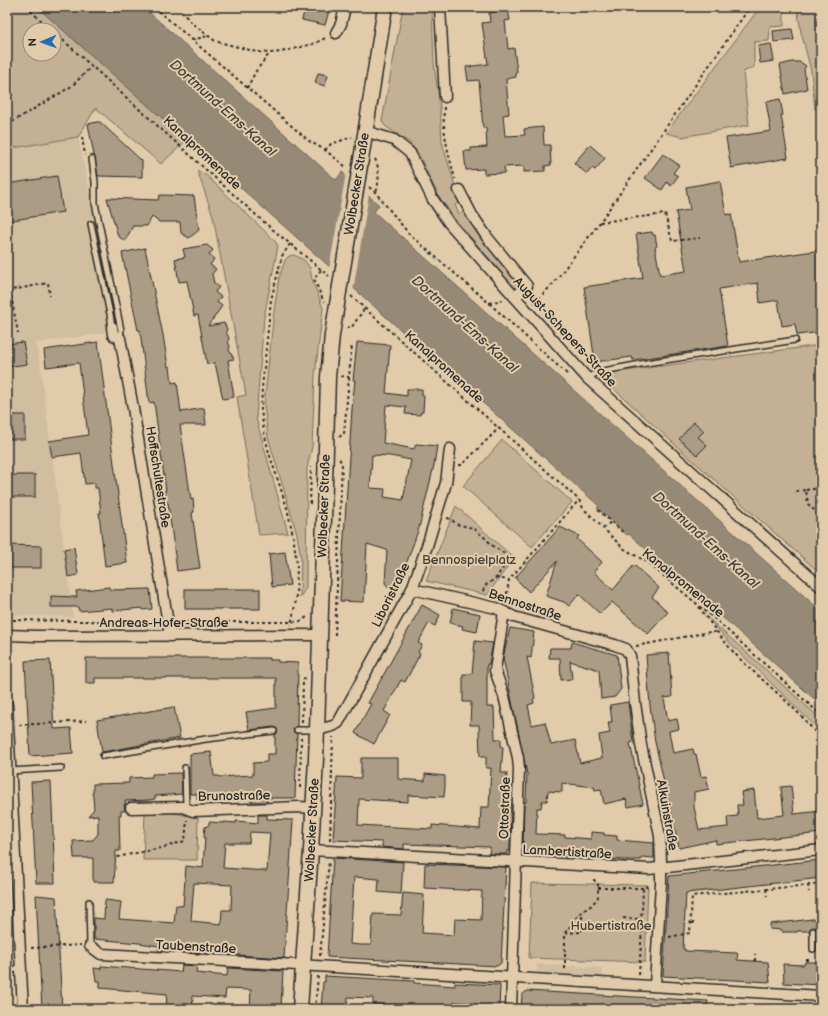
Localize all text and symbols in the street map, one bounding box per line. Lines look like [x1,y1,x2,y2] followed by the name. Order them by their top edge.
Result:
[22,22,62,62] north arrow
[26,38,39,47] text: N
[166,56,280,161] water label: Dortmund-Ems-Kanal
[160,113,245,193] street label: Kanalpromenade
[341,131,373,236] street label: Wolbecker Straße
[408,272,522,377] water label: Dortmund-Ems-Kanal
[510,274,620,390] street label: August-Schepers-Straße
[401,327,487,407] street label: Kanalpromenade
[142,425,174,529] street label: Hoffschultestraße
[314,454,334,558] street label: Wolbecker Straße
[649,488,763,593] water label: Dortmund-Ems-Kanal
[639,545,727,621] street label: Kanalpromenade
[422,552,517,568] park label: Bennospielplatz
[368,560,414,630] street label: Liboristraße
[486,586,564,624] street label: Bennostraße
[99,615,229,631] street label: Andreas-Hofer-Straße
[496,776,514,839] street label: Ottostraße
[301,777,323,882] street label: Wolbecker Straße
[653,778,681,852] street label: Alkuinstraße
[197,787,271,805] street label: Brunostraße
[522,842,612,862] street label: Lambertistraße
[571,918,652,934] park label: Hubertistraße
[155,937,237,957] street label: Taubenstraße

